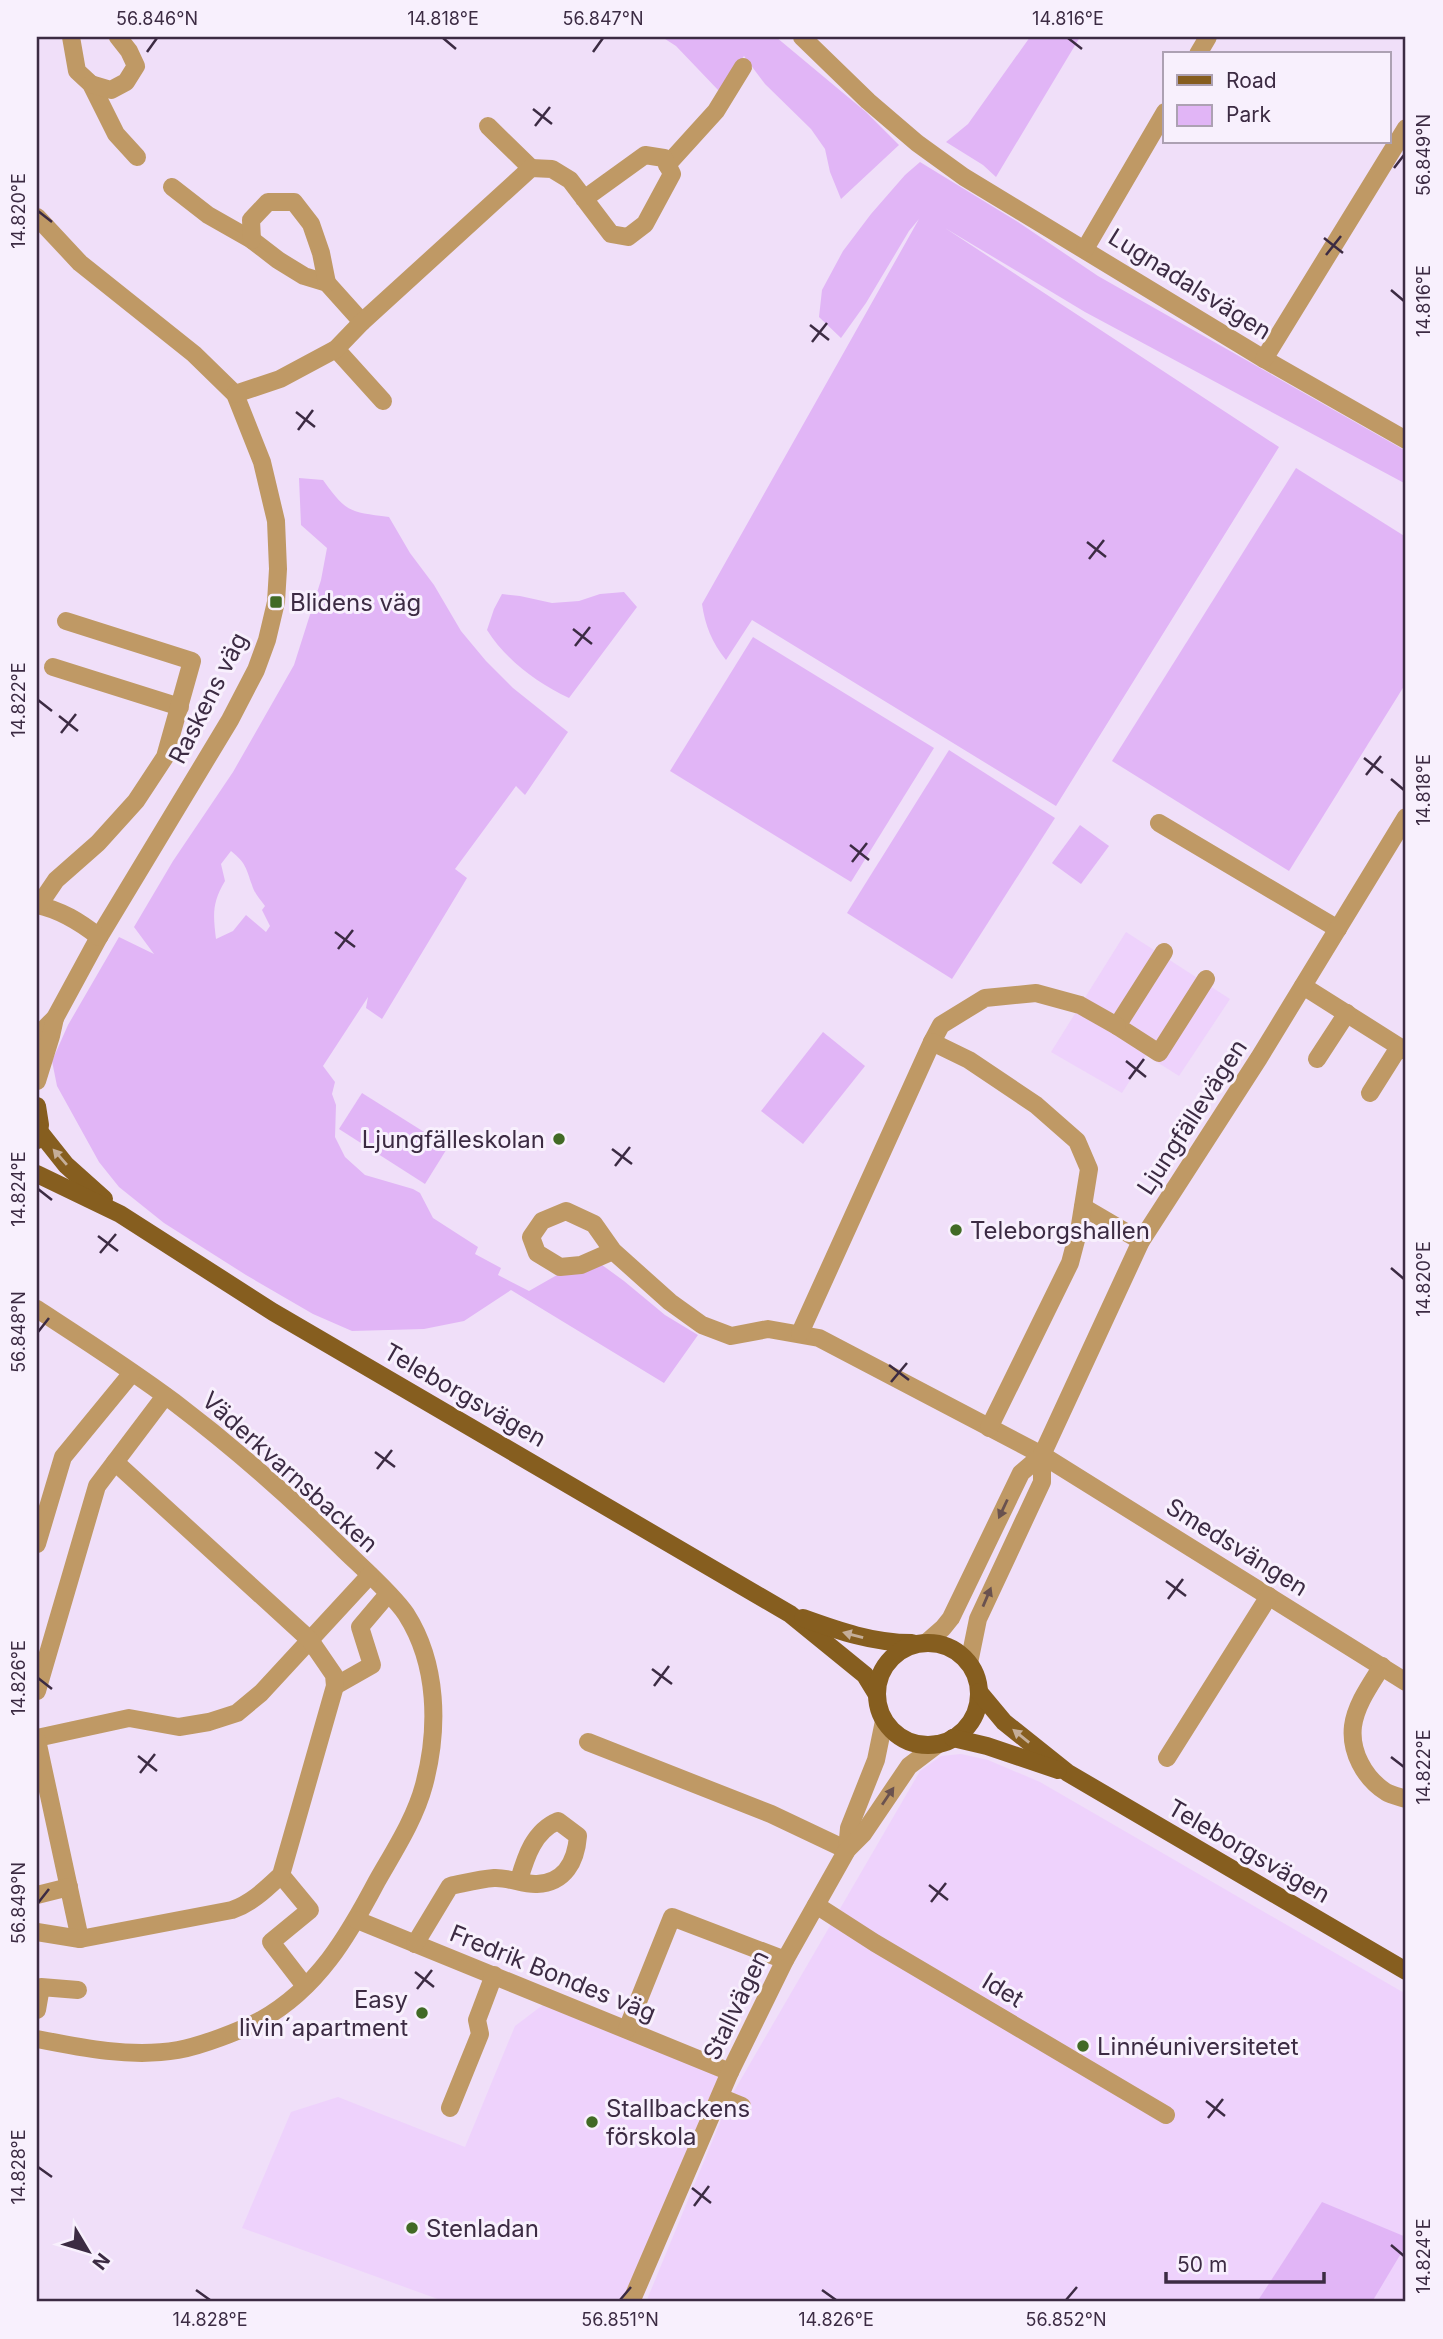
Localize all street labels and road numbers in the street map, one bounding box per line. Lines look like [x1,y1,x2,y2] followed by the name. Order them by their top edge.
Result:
[1103,222,1277,346] street label: Lugnadalsvägen
[163,628,253,768] street label: Raskens väg
[1131,1034,1253,1200] street label: Ljungfällevägen
[379,1337,551,1453] street label: Teleborgsvägen
[196,1385,384,1559] street label: Väderkvarnsbacken
[1161,1492,1313,1602] street label: Smedsvängen
[1163,1793,1335,1909] street label: Teleborgsvägen
[446,1918,660,2028] street label: Fredrik Bondes väg
[697,1945,775,2065] street label: Stallvägen
[977,1967,1029,2014] street label: Idet

